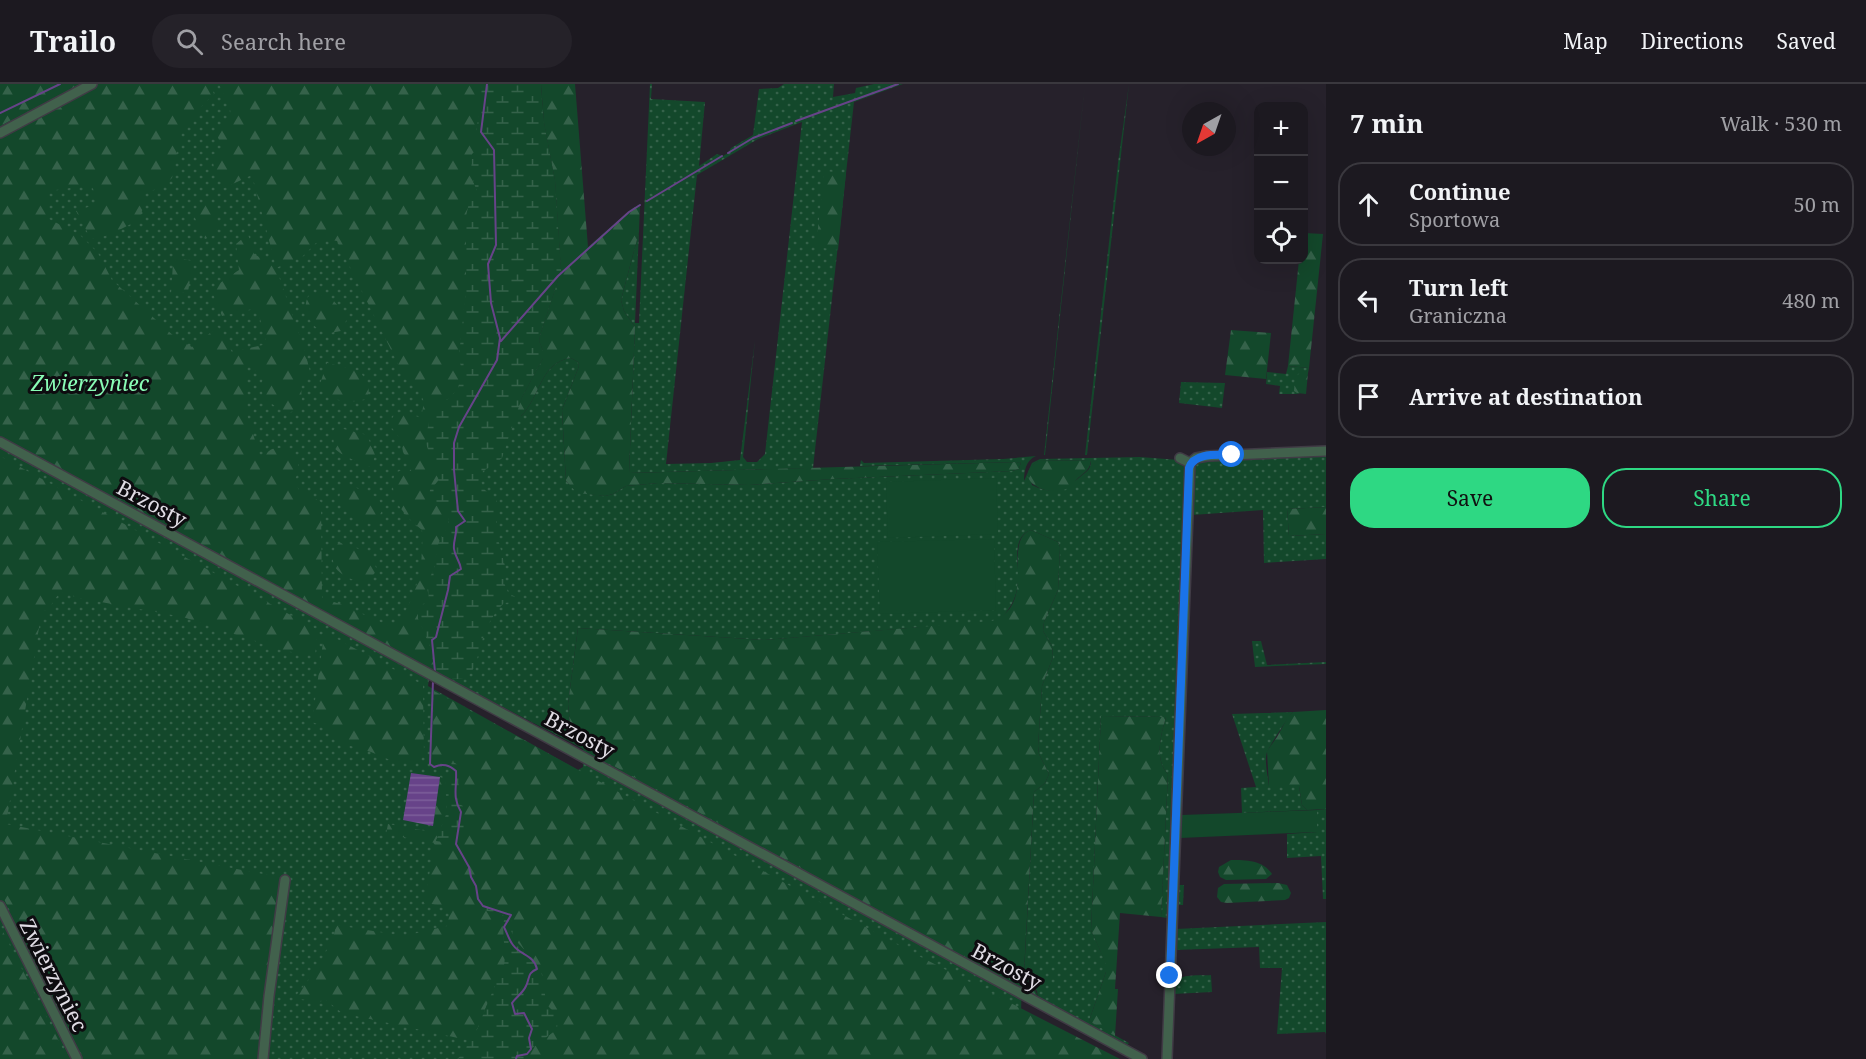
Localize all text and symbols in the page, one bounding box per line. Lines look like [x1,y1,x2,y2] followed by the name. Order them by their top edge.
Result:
[152,14,572,68] search box
[30,22,116,60] text: Trailo
[173,25,206,58] icon: search
[221,26,346,56] text: Search here
[1563,27,1608,55] text: Map
[1641,27,1743,55] text: Directions
[1776,27,1836,55] text: Saved
[1182,102,1236,156] north arrow
[1254,102,1308,264] map controls
[1254,102,1308,156] button: +
[1350,105,1424,141] text: 7 min
[1720,110,1842,137] text: Walk · 530 m
[1254,156,1308,210] button: −
[1409,176,1511,206] text: Continue
[1352,188,1385,221] icon: ahead
[1794,191,1840,218] text: 50 m
[1409,206,1500,233] text: Sportowa
[1254,210,1308,264] button: locate
[1409,272,1508,302] text: Turn left
[1352,284,1385,317] icon: left
[1782,287,1840,314] text: 480 m
[1409,302,1507,329] text: Graniczna
[30,369,150,397] park label: Zwierzyniec
[1352,380,1385,413] icon: arrive
[1409,381,1643,411] text: Arrive at destination
[1218,441,1244,467] route start
[1350,468,1590,528] button: Save
[1602,468,1842,528] button: Share
[112,473,192,533] street label: Brzosty
[540,704,620,764] street label: Brzosty
[14,914,94,1036] street label: Zwierzyniec
[967,936,1047,996] street label: Brzosty
[1156,962,1182,988] route end

